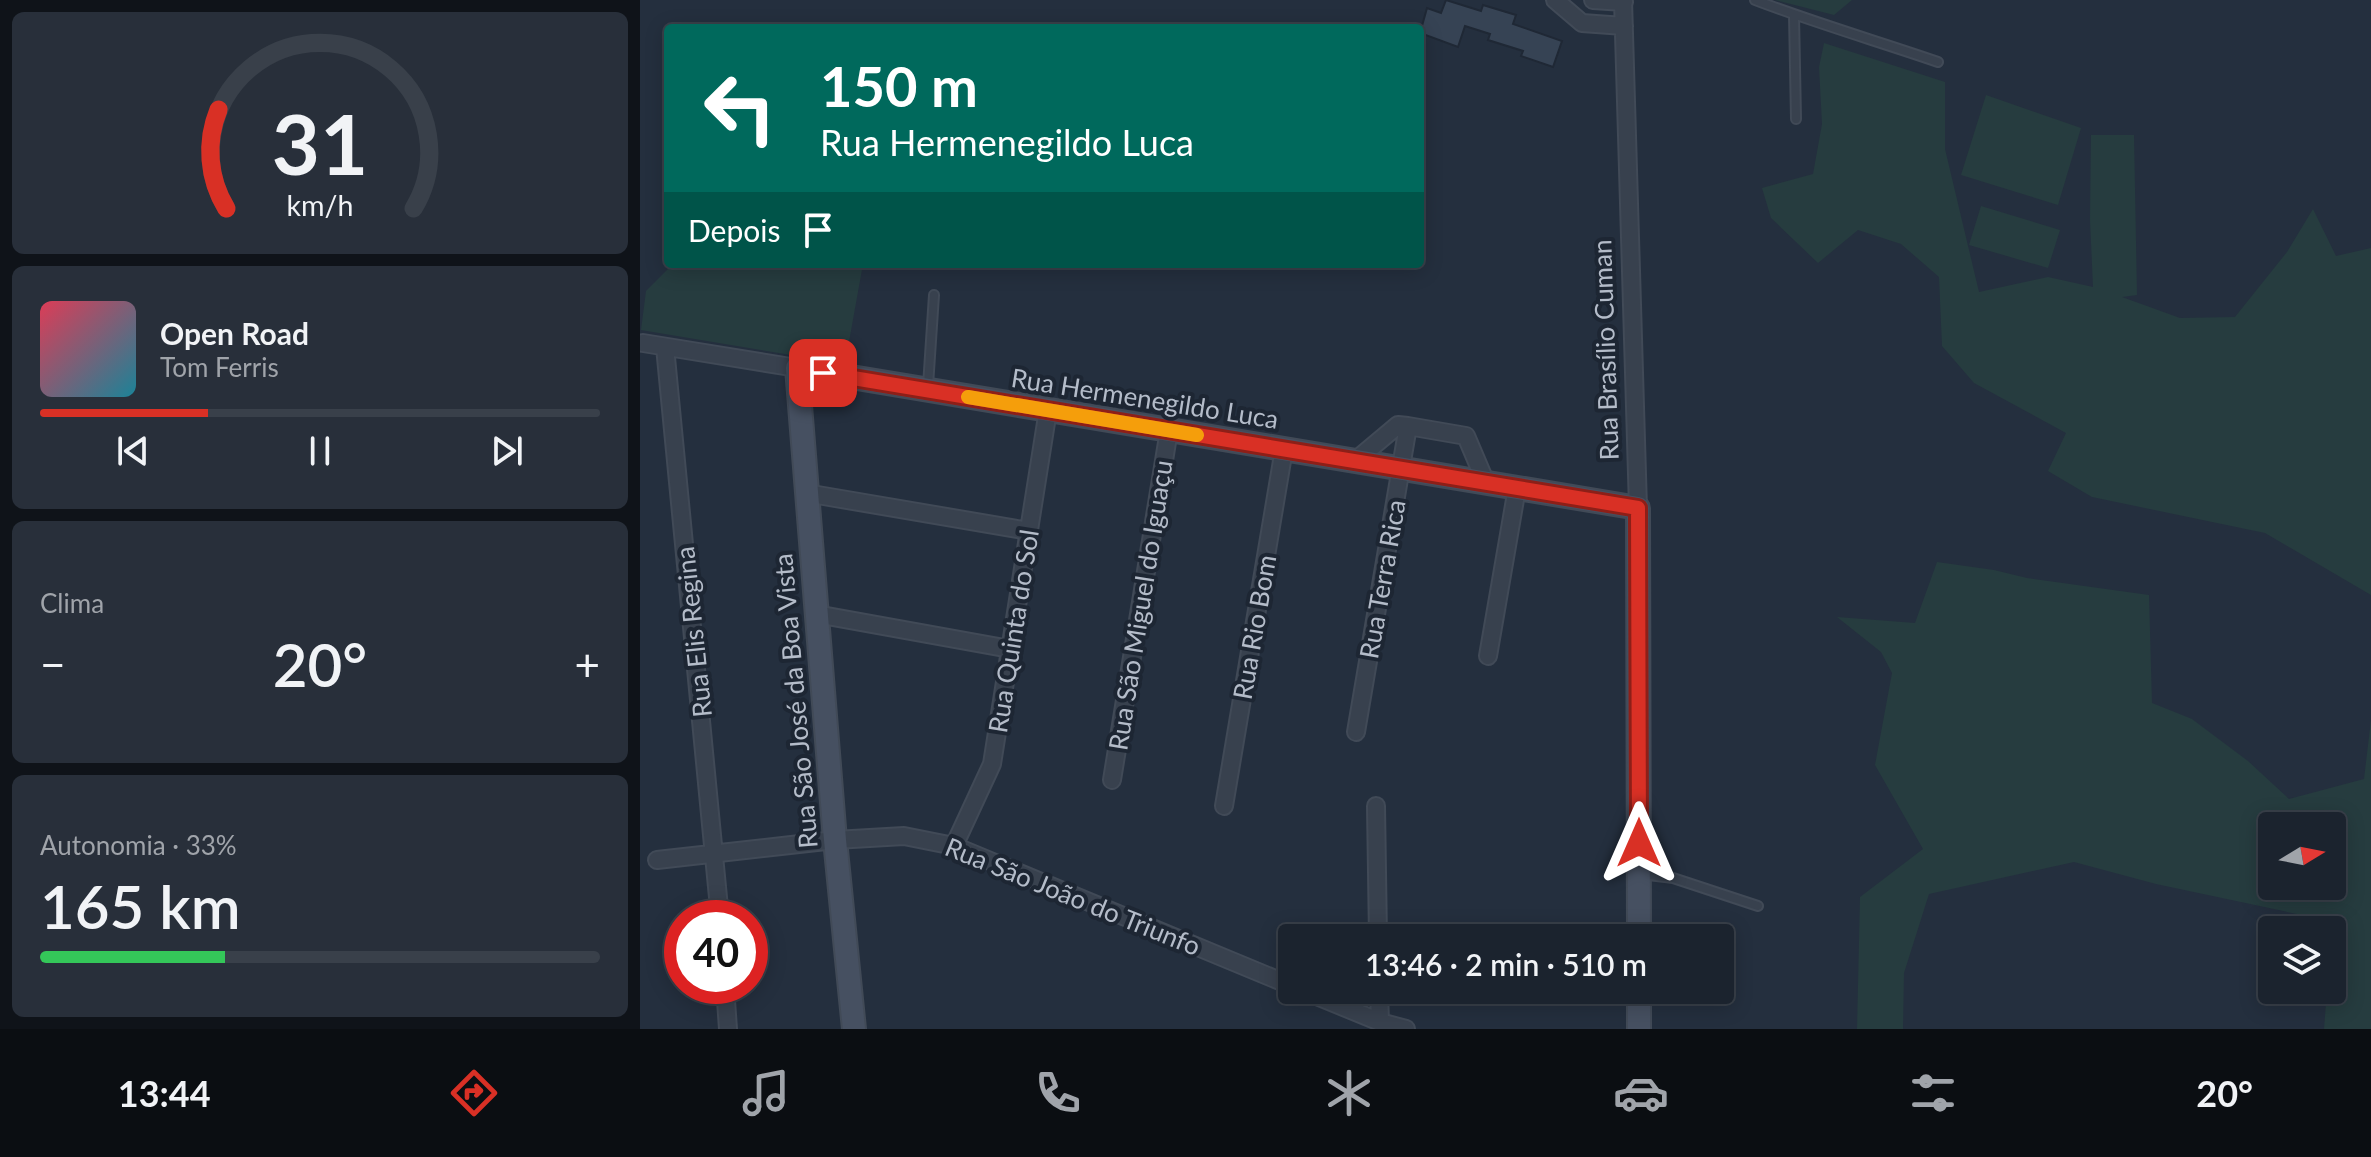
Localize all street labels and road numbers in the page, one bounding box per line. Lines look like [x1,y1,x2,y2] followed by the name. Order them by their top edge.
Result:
[1585,239,1625,461] street label: Rua Brasílio Cuman
[1009,361,1281,435] street label: Rua Hermenegildo Luca
[1101,458,1179,752] street label: Rua São Miguel do Iguaçu
[1352,497,1412,661] street label: Rua Terra Rica
[981,527,1045,735] street label: Rua Quinta do Sol
[668,545,718,719] street label: Rua Elis Regina
[766,552,824,850] street label: Rua São José da Boa Vista
[1226,552,1282,702] street label: Rua Rio Bom
[941,830,1205,962] street label: Rua São João do Triunfo

